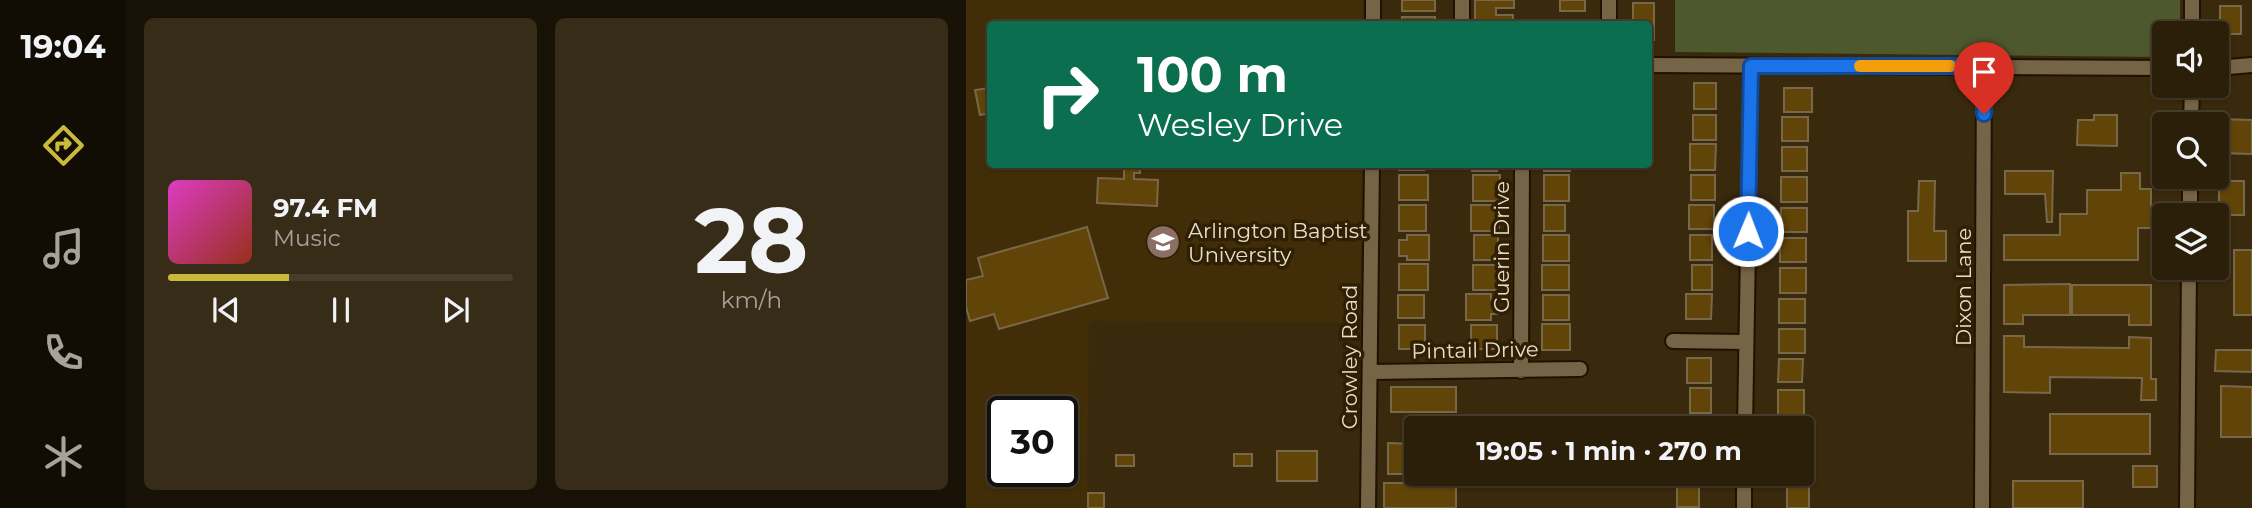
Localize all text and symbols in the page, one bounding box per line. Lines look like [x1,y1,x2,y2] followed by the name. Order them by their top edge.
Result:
[2152,21,2229,280] map controls
[2152,21,2229,98] button: sound
[20,27,106,66] text: 19:04
[1954,42,2014,114] pin
[1137,45,1288,104] text: 100 m
[1022,49,1113,140] icon: right
[1965,53,2003,91] icon: arrive
[1137,105,1343,144] text: Wesley Drive
[2152,112,2229,189] button: search
[39,121,88,170] icon: directions
[1489,181,1514,313] street label: Guerin Drive
[695,185,808,296] text: 28
[273,192,378,224] text: 97.4 FM
[1711,194,1785,268] position arrow
[2152,203,2229,280] button: layers
[1188,218,1368,267] place label: Arlington Baptist University
[1144,223,1182,261] school or university icon: Arlington Baptist University
[39,224,88,273] icon: music
[273,224,341,252] text: Music
[1951,228,1976,346] street label: Dixon Lane
[1337,285,1362,429] street label: Crowley Road
[721,286,782,314] text: km/h
[207,291,245,329] icon: previous
[322,291,360,329] icon: pause
[437,291,475,329] icon: next
[39,328,88,377] icon: phone
[1411,336,1539,364] street label: Pintail Drive
[987,396,1078,487] speed limit sign: 30
[39,432,88,481] icon: climate
[1476,435,1742,467] text: 19:05 · 1 min · 270 m

